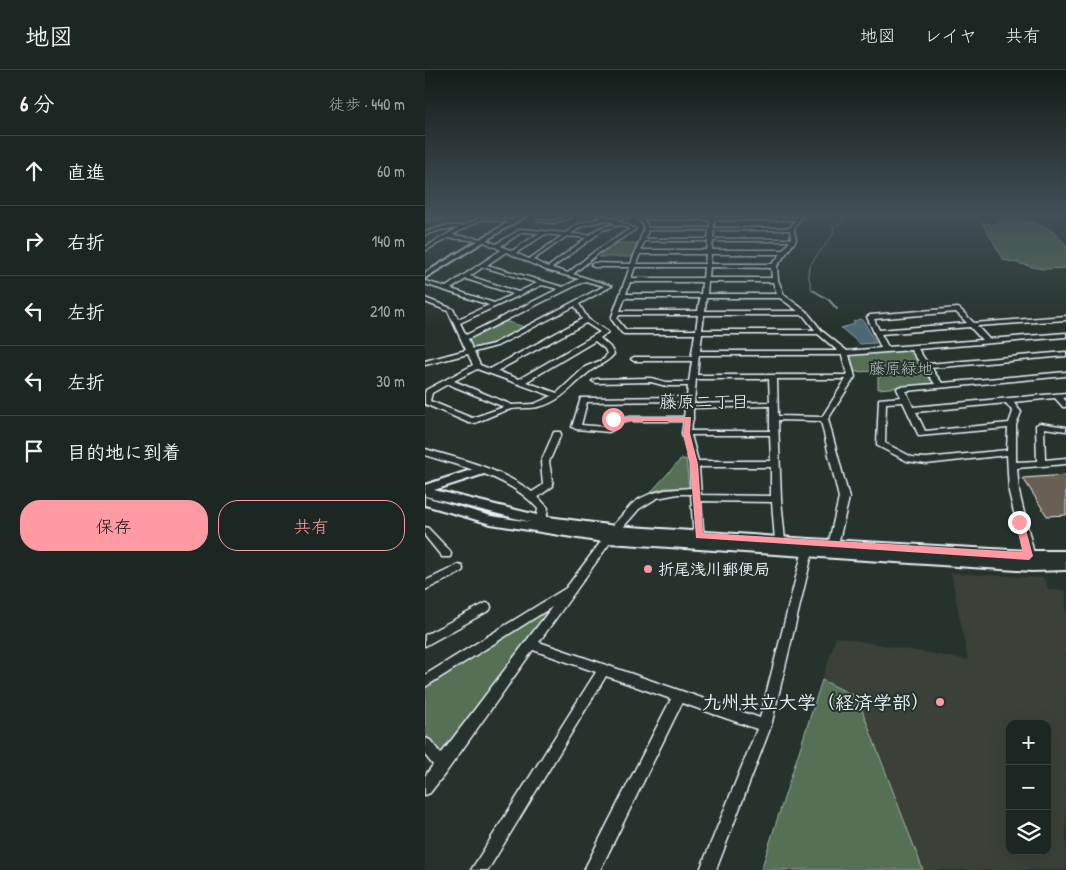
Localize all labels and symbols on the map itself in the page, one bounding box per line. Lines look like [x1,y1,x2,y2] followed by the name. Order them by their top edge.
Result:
[869,357,933,379] park label: 藤原緑地
[659,389,749,414] district label: 藤原二丁目
[602,408,625,431] route start
[1008,511,1031,534] route end
[658,558,770,580] place label: 折尾浅川郵便局
[642,563,654,575] marker: 折尾浅川郵便局
[702,689,930,715] place label: 九州共立大学（経済学部）
[934,696,946,708] marker: 九州共立大学（経済学部）

